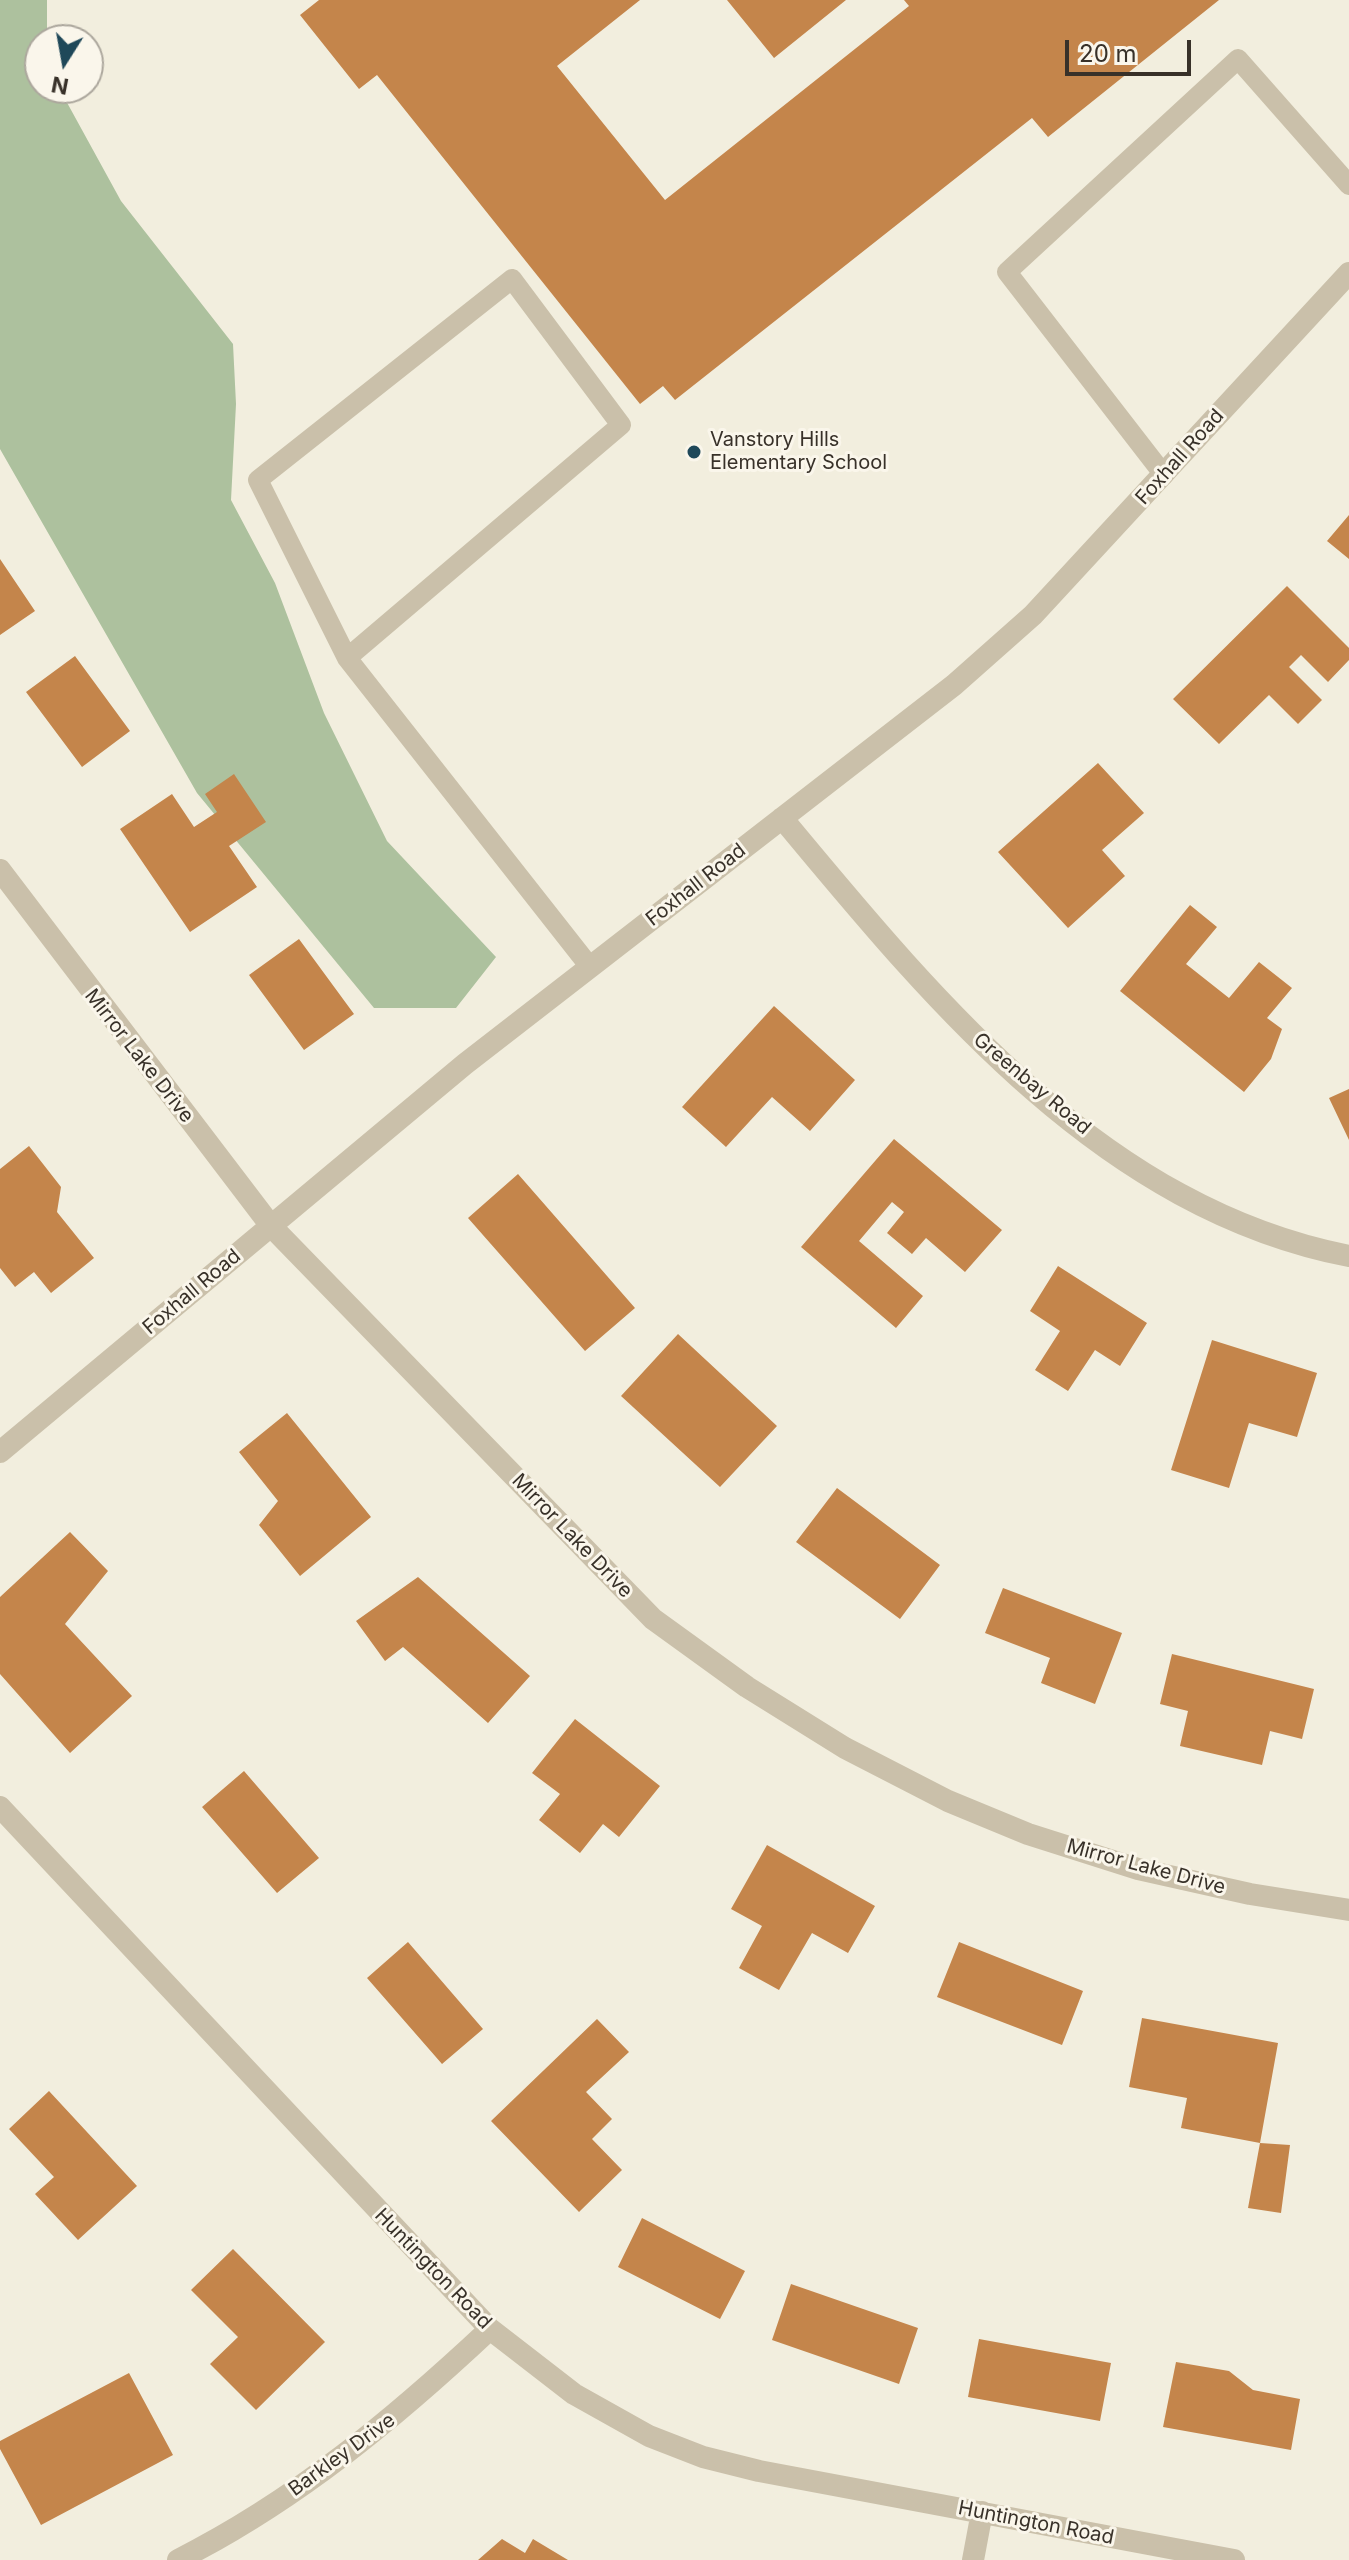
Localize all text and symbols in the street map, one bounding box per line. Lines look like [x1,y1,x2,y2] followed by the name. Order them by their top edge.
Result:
[24,24,104,104] north arrow
[1069,24,1195,74] scale bar
[1079,39,1137,68] text: 20 m
[49,71,71,100] text: N
[1131,404,1229,510] street label: Foxhall Road
[710,428,887,475] place label: Vanstory Hills Elementary School
[685,443,703,461] marker: Vanstory Hills Elementary School
[641,839,751,931] street label: Foxhall Road
[79,984,199,1128] street label: Mirror Lake Drive
[968,1028,1096,1140] street label: Greenbay Road
[138,1244,246,1340] street label: Foxhall Road
[507,1469,637,1603] street label: Mirror Lake Drive
[1064,1834,1228,1900] street label: Mirror Lake Drive
[369,2204,497,2334] street label: Huntington Road
[284,2408,400,2502] street label: Barkley Drive
[956,2496,1116,2550] street label: Huntington Road

